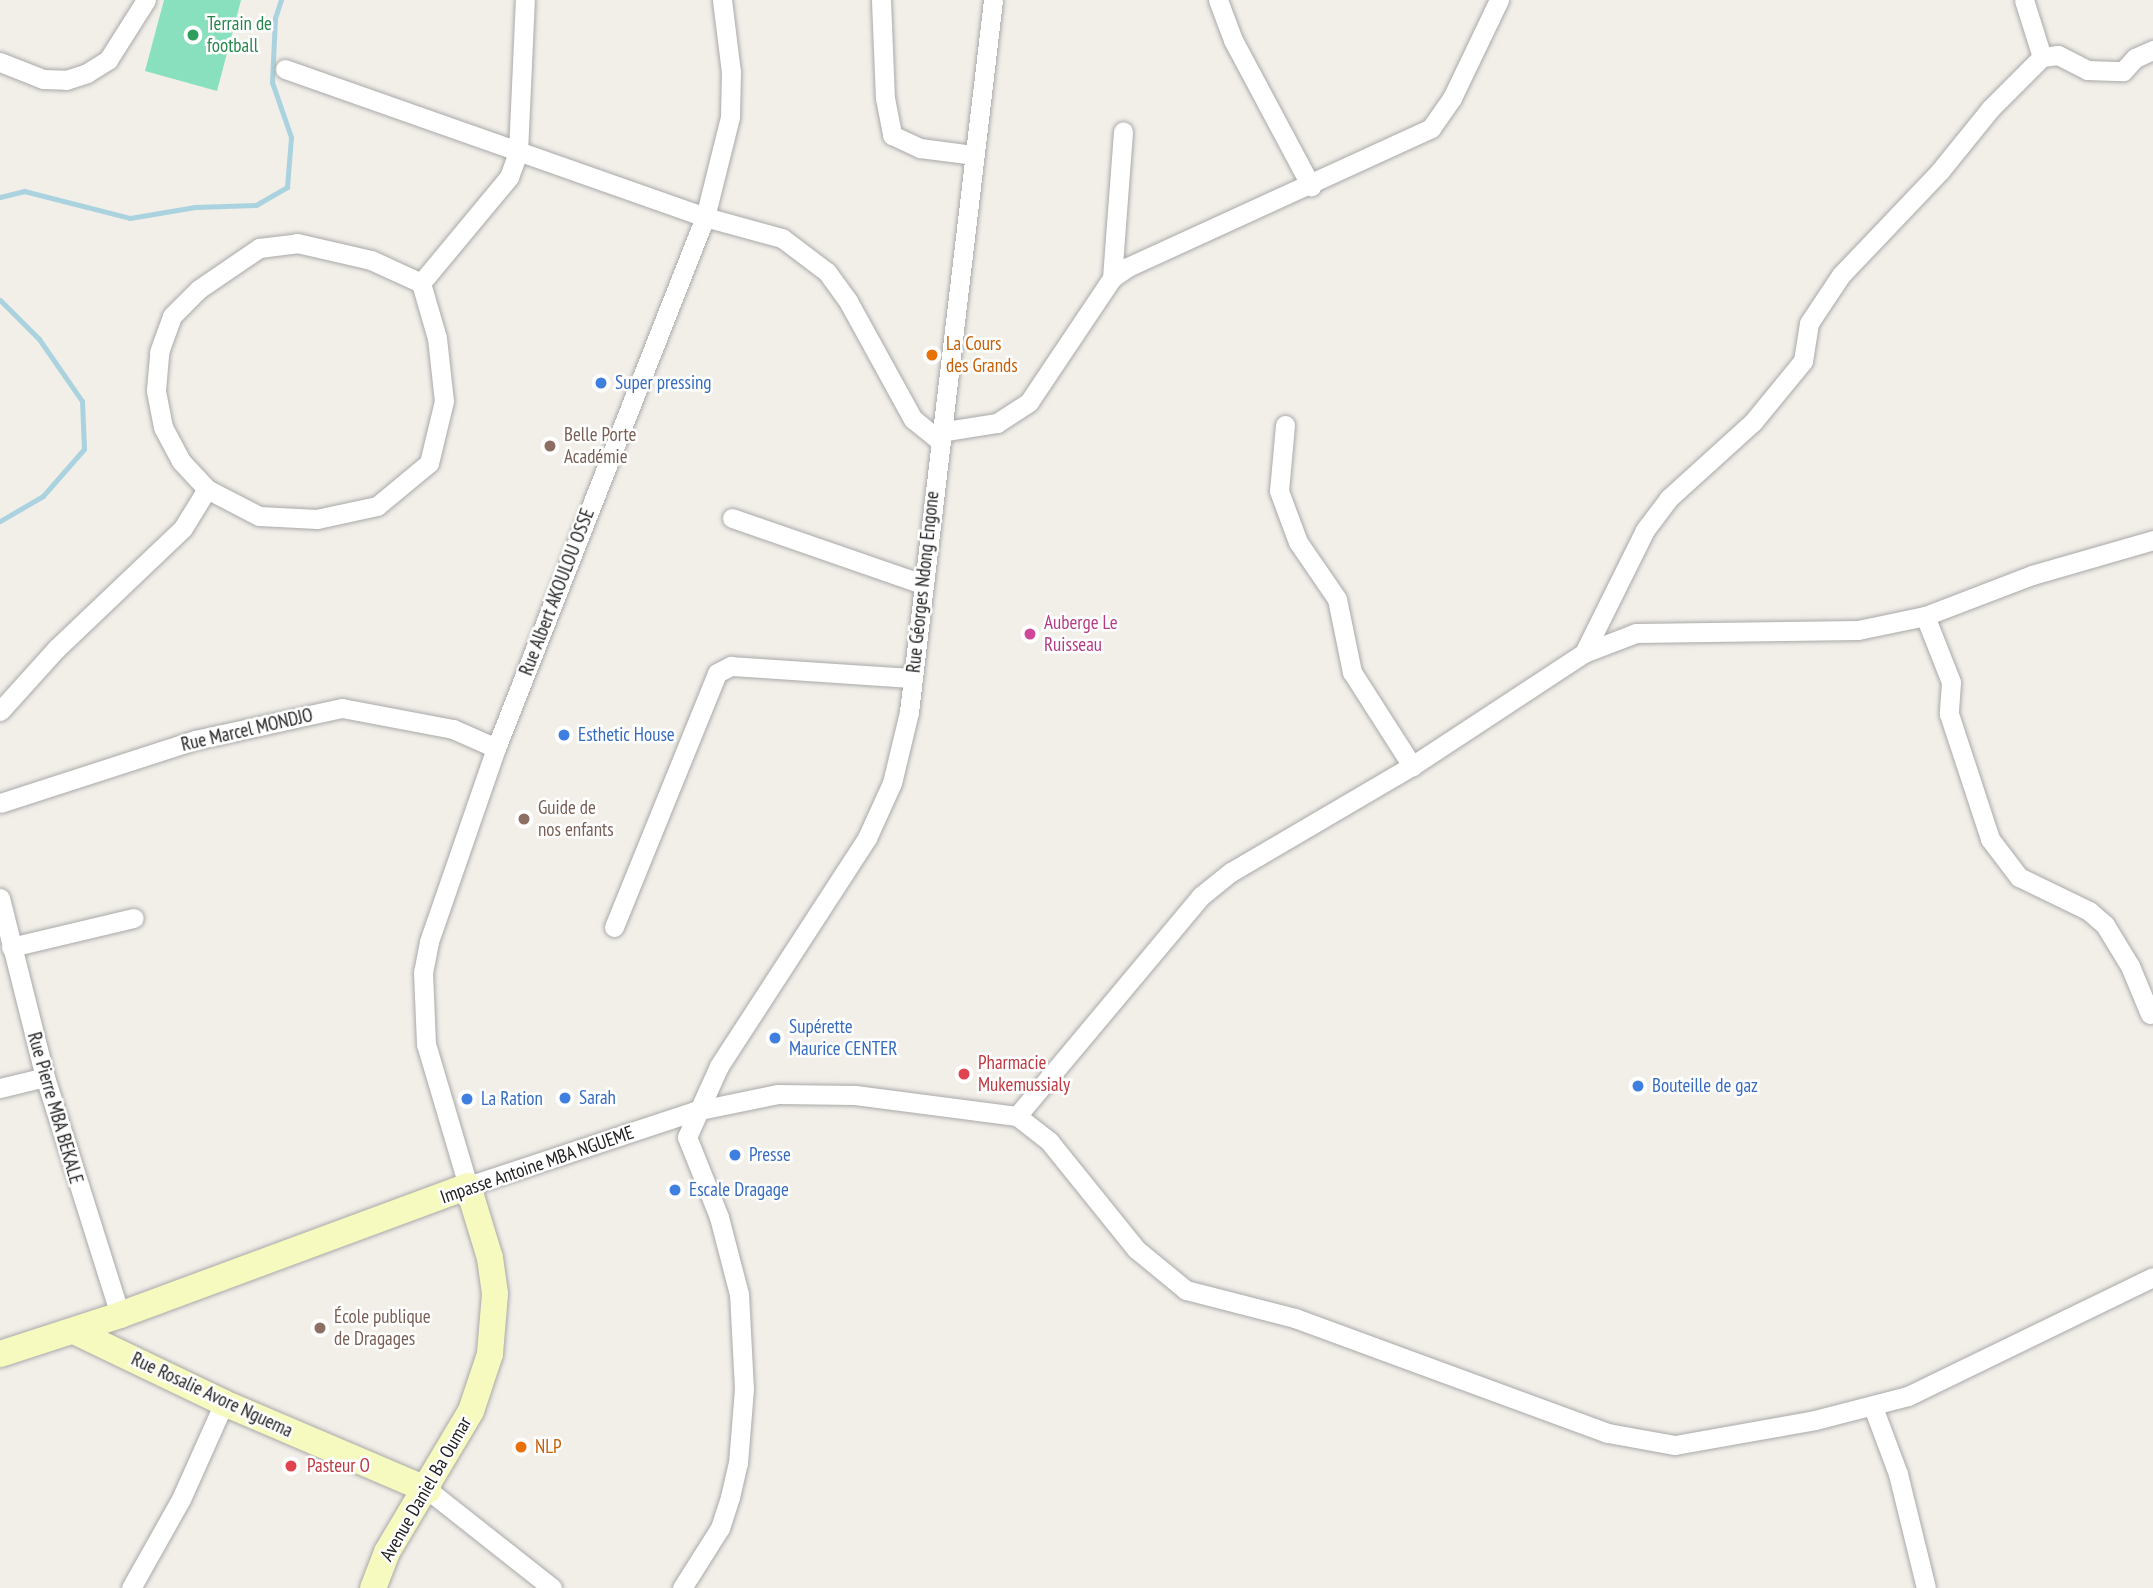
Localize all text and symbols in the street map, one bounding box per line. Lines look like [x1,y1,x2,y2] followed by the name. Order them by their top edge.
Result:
[207,13,272,57] place label: Terrain de football
[185,27,201,43] marker: Terrain de football
[946,333,1018,377] place label: La Cours des Grands
[924,347,940,363] marker: La Cours des Grands
[615,372,712,394] place label: Super pressing
[593,375,609,391] marker: Super pressing
[564,424,636,468] place label: Belle Porte Académie
[542,438,558,454] marker: Belle Porte Académie
[902,490,944,674] street label: Rue Géorges Ndong Engone
[514,505,600,679] street label: Rue Albert AKOULOU OSSE
[1044,612,1118,656] place label: Auberge Le Ruisseau
[1022,626,1038,642] marker: Auberge Le Ruisseau
[179,704,315,756] street label: Rue Marcel MONDJO
[578,724,675,746] place label: Esthetic House
[556,727,572,743] marker: Esthetic House
[538,797,614,841] place label: Guide de nos enfants
[516,811,532,827] marker: Guide de nos enfants
[789,1016,897,1060] place label: Supérette Maurice CENTER
[22,1029,88,1187] street label: Rue Pierre MBA BEKALE
[767,1030,783,1046] marker: Supérette Maurice CENTER
[978,1052,1070,1096] place label: Pharmacie Mukemussialy
[956,1066,972,1082] marker: Pharmacie Mukemussialy
[1652,1075,1758,1097] place label: Bouteille de gaz
[1630,1078,1646,1094] marker: Bouteille de gaz
[579,1087,616,1109] place label: Sarah
[481,1088,543,1110] place label: La Ration
[557,1090,573,1106] marker: Sarah
[459,1091,475,1107] marker: La Ration
[437,1121,637,1209] street label: Impasse Antoine MBA NGUEME
[749,1144,791,1166] place label: Presse
[727,1147,743,1163] marker: Presse
[689,1179,789,1201] place label: Escale Dragage
[667,1182,683,1198] marker: Escale Dragage
[334,1306,431,1350] place label: École publique de Dragages
[312,1320,328,1336] marker: École publique de Dragages
[128,1348,296,1442] street label: Rue Rosalie Avore Nguema
[375,1413,477,1565] street label: Avenue Daniel Ba Oumar
[535,1436,562,1458] place label: NLP
[513,1439,529,1455] marker: NLP
[307,1455,370,1477] place label: Pasteur O
[281,1456,301,1476] marker: Pasteur O

